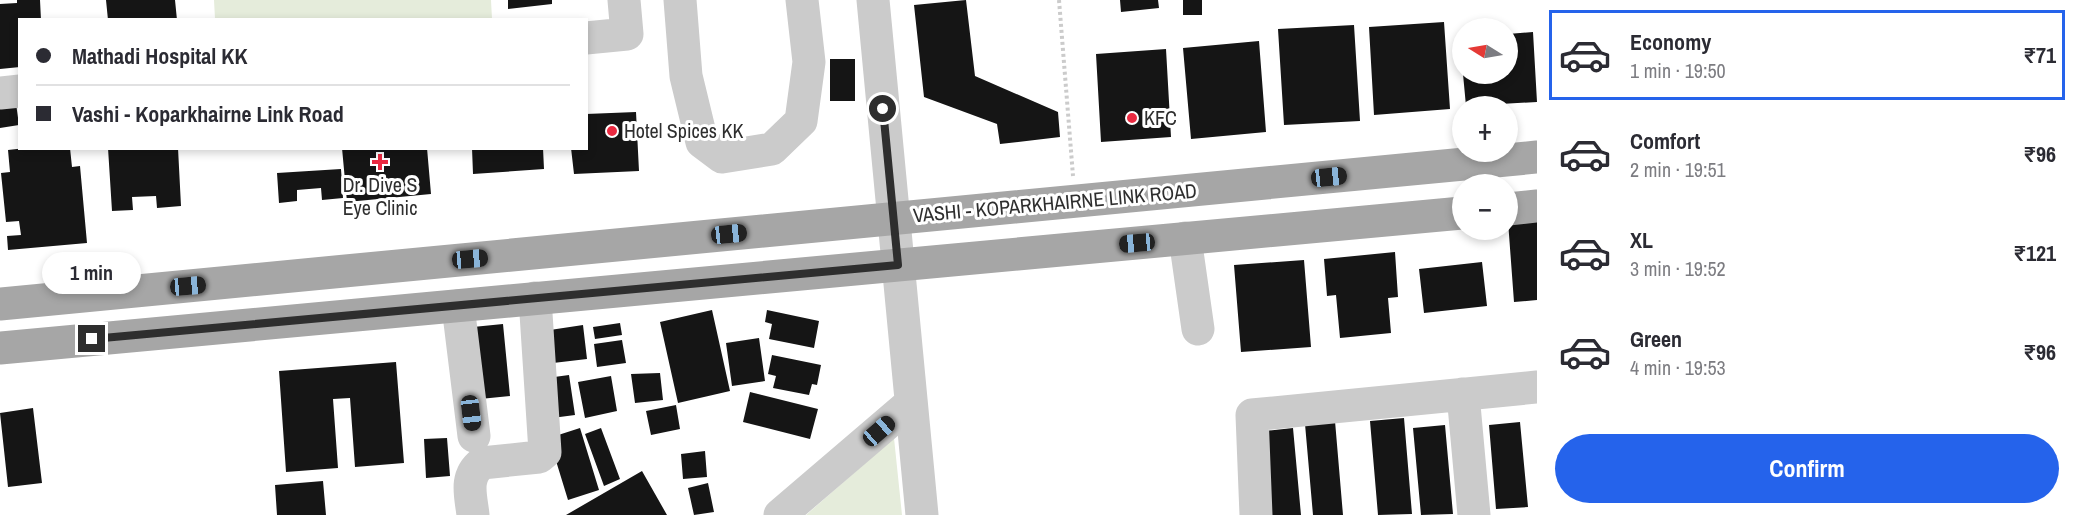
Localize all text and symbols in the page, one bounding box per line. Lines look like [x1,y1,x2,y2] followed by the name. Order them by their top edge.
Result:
[1452,18,1518,84] north arrow
[1452,18,1518,240] map controls
[1630,27,1711,57] text: Economy
[1558,28,1612,82] icon: car
[2023,40,2056,70] text: ₹71
[72,41,247,71] text: Mathadi Hospital KK
[1630,57,1726,84] text: 1 min · 19:50
[869,95,896,122] route start
[1452,96,1518,162] button: +
[72,99,344,129] text: Vashi - Koparkhairne Link Road
[1144,104,1177,131] place label: KFC
[1125,111,1139,125] marker: KFC
[624,117,743,144] place label: Hotel Spices KK
[605,124,619,138] marker: Hotel Spices KK
[1630,126,1700,156] text: Comfort
[1558,127,1612,181] icon: car
[2023,139,2056,169] text: ₹96
[371,153,389,171] marker: Dr. Dive S Eye Clinic
[1630,156,1726,183] text: 2 min · 19:51
[1310,166,1348,188] car
[343,171,417,221] place label: Dr. Dive S Eye Clinic
[1452,174,1518,240] button: −
[912,177,1198,228] street label: VASHI - KOPARKHAIRNE LINK ROAD
[710,223,748,245] car
[1630,225,1653,255] text: XL
[1558,226,1612,280] icon: car
[1118,232,1156,254] car
[2013,238,2056,268] text: ₹121
[451,248,489,270] car
[42,252,142,294] callout: 1 min
[1630,255,1726,282] text: 3 min · 19:52
[70,259,113,286] text: 1 min
[169,275,207,297] car
[1630,324,1682,354] text: Green
[78,325,105,352] route end
[1558,325,1612,379] icon: car
[2023,337,2056,367] text: ₹96
[1630,354,1726,381] text: 4 min · 19:53
[460,394,482,432] car
[860,412,898,450] car
[1555,434,2059,503] button: Confirm

